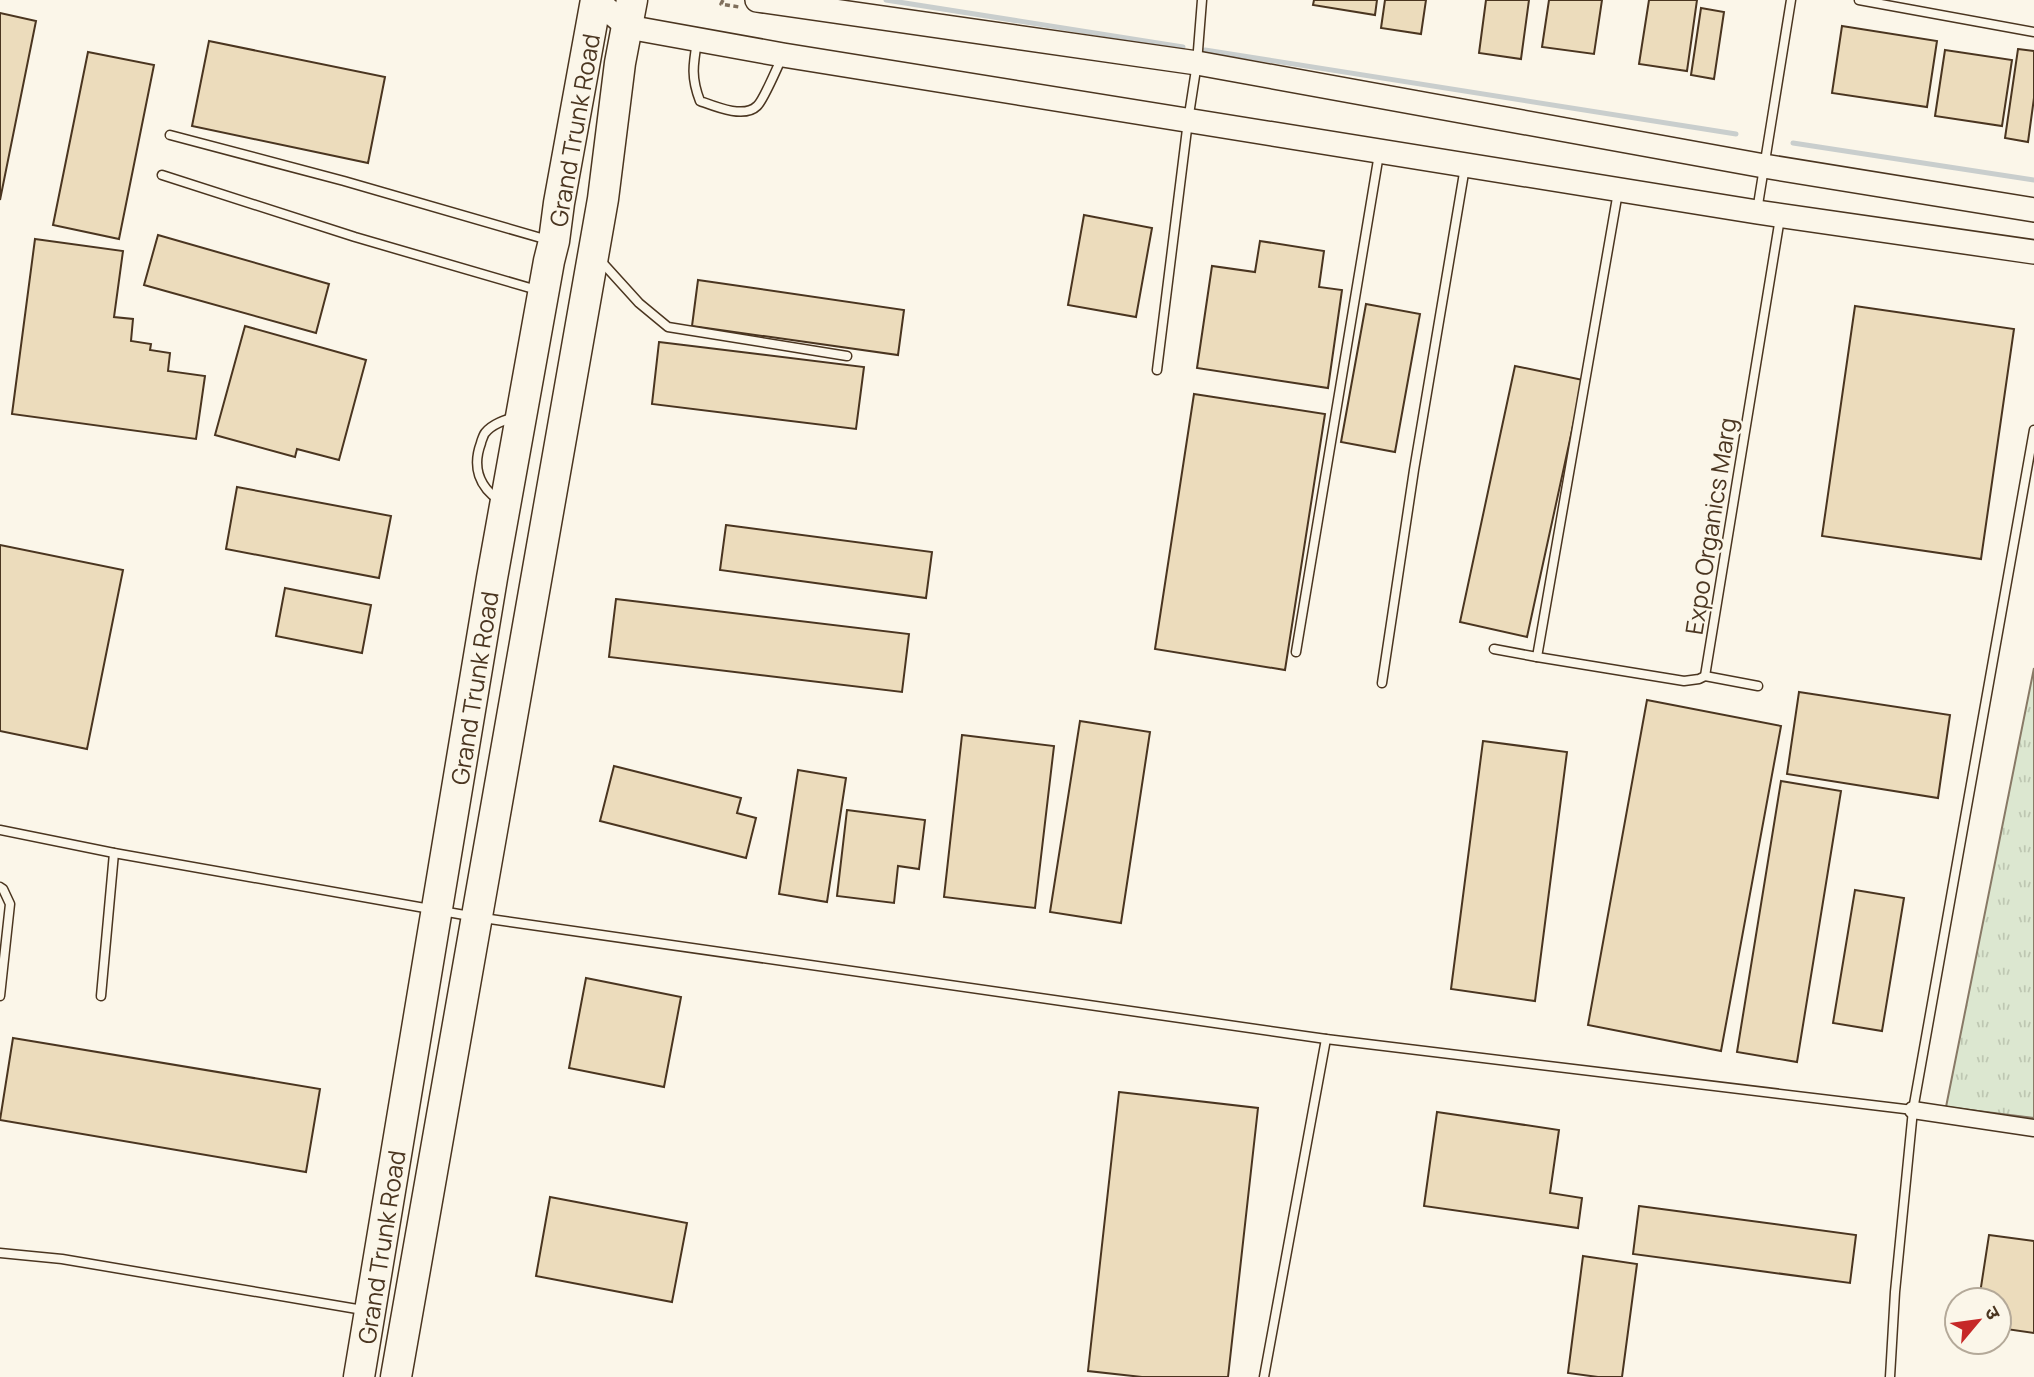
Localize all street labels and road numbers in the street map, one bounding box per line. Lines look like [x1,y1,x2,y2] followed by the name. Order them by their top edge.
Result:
[541,31,607,229] street label: Grand Trunk Road
[1677,415,1743,637] street label: Expo Organics Marg
[442,589,506,787] street label: Grand Trunk Road
[349,1148,413,1346] street label: Grand Trunk Road

